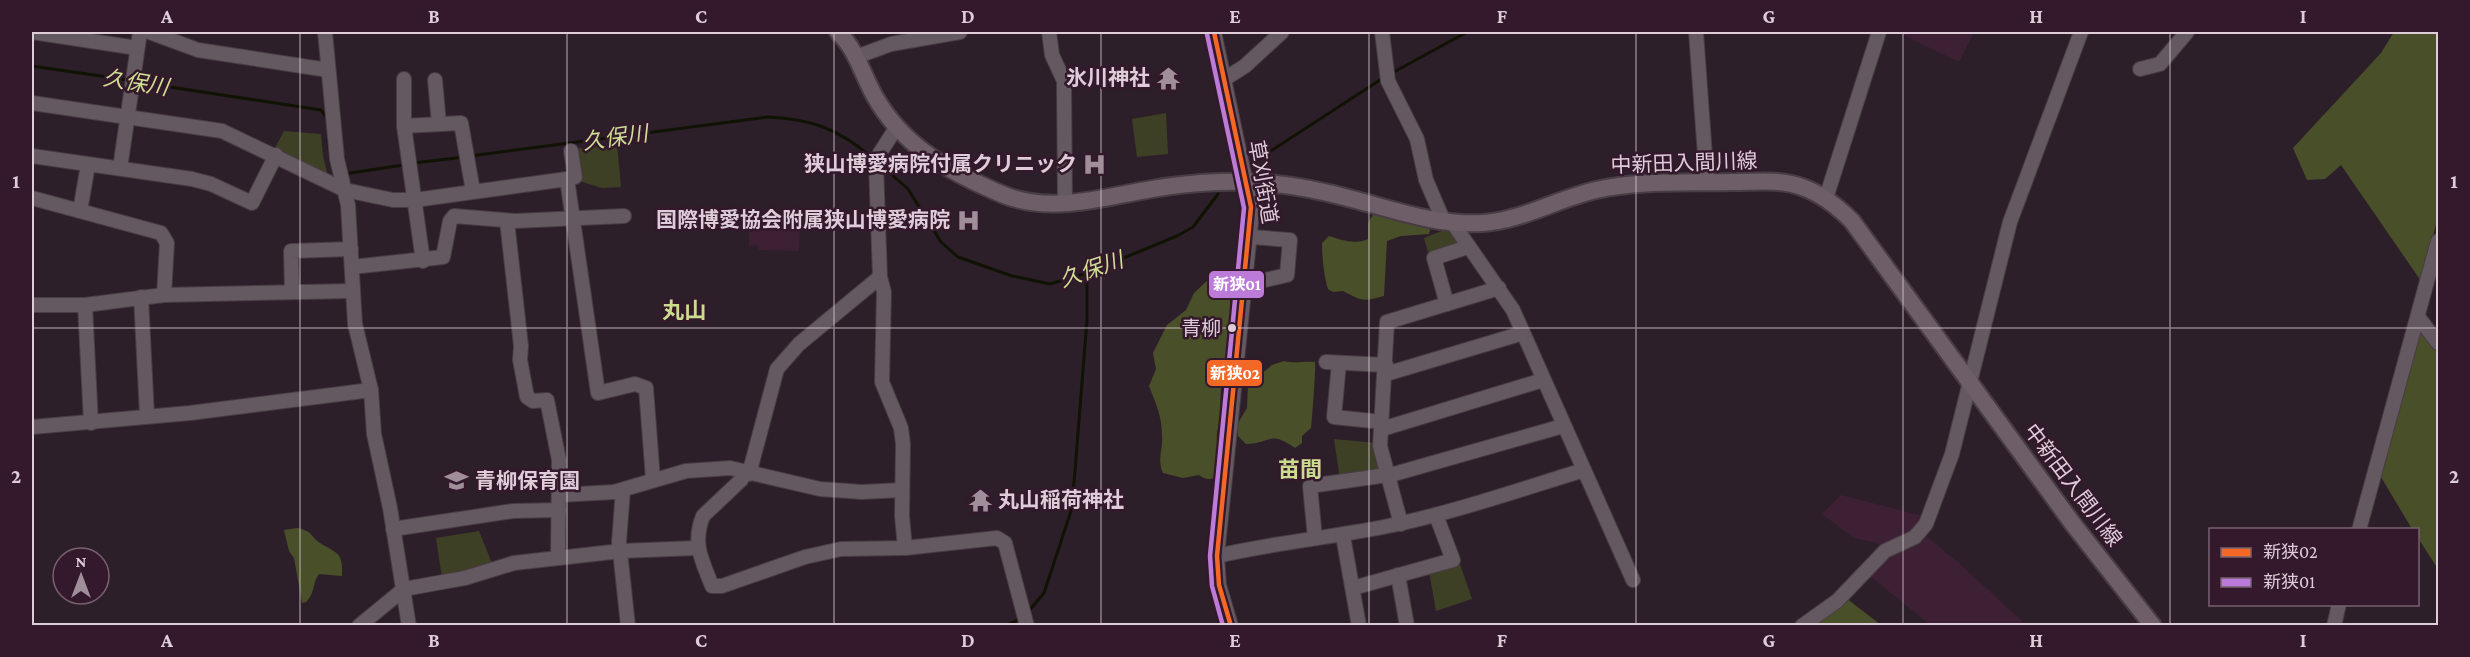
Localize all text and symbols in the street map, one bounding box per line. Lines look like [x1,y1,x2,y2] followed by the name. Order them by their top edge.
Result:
[160,5,174,27] text: A
[428,5,440,27] text: B
[695,5,707,27] text: C
[961,5,975,27] text: D
[1229,5,1241,27] text: E
[1497,5,1508,27] text: F
[1763,5,1776,27] text: G
[2029,5,2043,27] text: H
[2300,5,2307,27] text: I
[101,65,172,100] water label: 久保川
[1155,65,1181,91] temple icon: 氷川神社
[1066,66,1150,90] place label: 氷川神社
[581,120,651,154] water label: 久保川
[1244,139,1282,225] street label: 草刈街道
[1610,148,1758,178] street label: 中新田入間川線
[1082,151,1108,177] hospital icon: 狭山博愛病院付属クリニック
[804,152,1077,176] place label: 狭山博愛病院付属クリニック
[12,170,20,192] text: 1
[2450,170,2458,192] text: 1
[955,207,981,233] hospital icon: 国際博愛協会附属狭山博愛病院
[656,208,950,232] place label: 国際博愛協会附属狭山博愛病院
[1056,246,1128,292] water label: 久保川
[1208,270,1265,299] line badge: 新狭01
[1213,276,1261,293] text: 新狭01
[662,298,706,323] district label: 丸山
[1181,317,1221,339] place label: 青柳
[1226,322,1238,334] marker: 青柳
[1206,359,1263,387] line badge: 新狭02
[1210,365,1260,382] text: 新狭02
[2019,419,2127,551] street label: 中新田入間川線
[1278,457,1322,482] district label: 苗間
[11,465,21,487] text: 2
[2449,465,2459,487] text: 2
[444,468,470,494] school or university icon: 青柳保育園
[475,469,580,493] place label: 青柳保育園
[967,487,993,513] temple icon: 丸山稲荷神社
[998,488,1124,512] place label: 丸山稲荷神社
[2209,528,2419,606] legend
[2263,542,2318,562] text: 新狭02
[51,546,111,606] north arrow
[76,553,87,570] text: N
[2263,572,2315,592] text: 新狭01
[160,629,174,651] text: A
[428,629,440,651] text: B
[695,629,707,651] text: C
[961,629,975,651] text: D
[1229,629,1241,651] text: E
[1497,629,1508,651] text: F
[1763,629,1776,651] text: G
[2029,629,2043,651] text: H
[2300,629,2307,651] text: I

